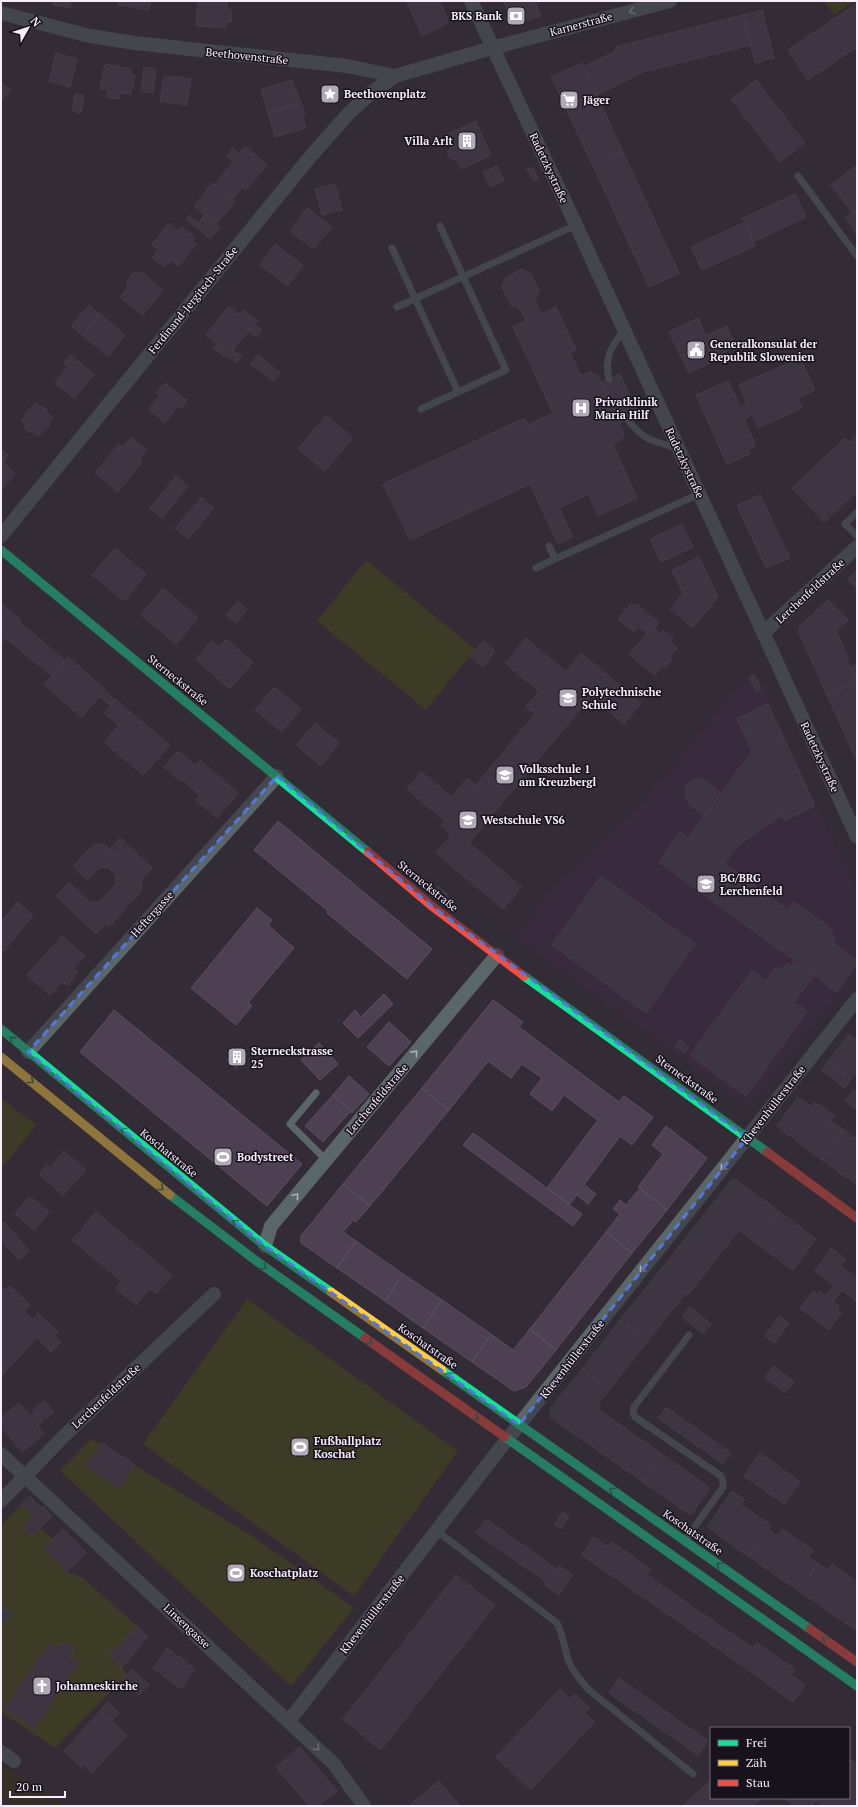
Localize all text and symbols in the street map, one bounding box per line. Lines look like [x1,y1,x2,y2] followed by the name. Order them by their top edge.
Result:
[505,5,527,27] bank icon: BKS Bank
[629,6,636,15] one-way arrow
[8,8,48,48] north arrow
[451,9,503,23] place label: BKS Bank
[548,9,614,39] street label: Karnerstraße
[28,14,44,30] text: N
[205,45,289,67] street label: Beethovenstraße
[319,83,341,105] place icon: Beethovenplatz
[344,87,426,101] place label: Beethovenplatz
[558,89,580,111] supermarket icon: Jäger
[583,93,610,107] place label: Jäger
[456,130,478,152] building icon: Villa Arlt
[527,131,572,206] street label: Radetzkystraße
[404,134,454,148] place label: Villa Arlt
[145,243,241,357] street label: Ferdinand-Jergitsch-Straße
[710,337,818,364] place label: Generalkonsulat der Republik Slowenien
[685,339,707,361] public building icon: Generalkonsulat der Republik Slowenien
[595,395,658,422] place label: Privatklinik Maria Hilf
[570,397,592,419] hospital icon: Privatklinik Maria Hilf
[663,426,708,501] street label: Radetzkystraße
[773,555,848,627] street label: Lerchenfeldstraße
[145,651,211,709] street label: Sterneckstraße
[582,685,662,712] place label: Polytechnische Schule
[557,687,579,709] school or university icon: Polytechnische Schule
[798,720,843,795] street label: Radetzkystraße
[519,762,597,789] place label: Volksschule 1 am Kreuzbergl
[494,764,516,786] school or university icon: Volksschule 1 am Kreuzbergl
[457,809,479,831] school or university icon: Westschule VS6
[482,813,565,827] place label: Westschule VS6
[395,857,461,915] street label: Sterneckstraße
[720,871,783,898] place label: BG/BRG Lerchenfeld
[695,873,717,895] school or university icon: BG/BRG Lerchenfeld
[128,888,177,940] street label: Heftergasse
[9,1036,17,1043] one-way arrow
[251,1044,333,1071] place label: Sterneckstrasse 25
[226,1046,248,1068] building icon: Sterneckstrasse 25
[411,1051,418,1058] one-way arrow
[653,1052,721,1107] street label: Sterneckstraße
[343,1060,411,1138] street label: Lerchenfeldstraße
[738,1062,809,1147] street label: Khevenhüllerstraße
[27,1077,34,1084] one-way arrow
[137,1126,201,1181] street label: Koschatstraße
[121,1128,128,1135] one-way arrow
[212,1146,234,1168] sports icon: Bodystreet
[237,1150,294,1164] place label: Bodystreet
[721,1164,728,1171] one-way arrow
[156,1184,164,1191] one-way arrow
[292,1193,299,1201] one-way arrow
[232,1219,239,1226] one-way arrow
[260,1262,267,1269] one-way arrow
[640,1266,647,1273] one-way arrow
[537,1316,608,1401] street label: Khevenhüllerstraße
[395,1320,461,1372] street label: Koschatstraße
[366,1337,373,1344] one-way arrow
[69,1360,144,1432] street label: Lerchenfeldstraße
[446,1373,453,1380] one-way arrow
[472,1413,479,1421] one-way arrow
[314,1434,382,1461] place label: Fußballplatz Koschat
[289,1436,311,1458] sports icon: Fußballplatz Koschat
[609,1487,616,1495] one-way arrow
[660,1506,726,1558] street label: Koschatstraße
[225,1562,247,1584] sports icon: Koschatplatz
[716,1563,723,1570] one-way arrow
[250,1566,319,1580] place label: Koschatplatz
[337,1571,408,1656] street label: Khevenhüllerstraße
[161,1601,214,1652] street label: Linsengasse
[822,1636,829,1644] one-way arrow
[31,1675,53,1697] church icon: Johanneskirche
[56,1679,138,1693] place label: Johanneskirche
[710,1727,850,1799] legend
[746,1735,767,1750] text: Frei
[312,1743,320,1751] one-way arrow
[746,1755,766,1770] text: Zäh
[10,1773,65,1799] scale bar
[746,1775,770,1790] text: Stau
[16,1779,43,1794] text: 20 m

